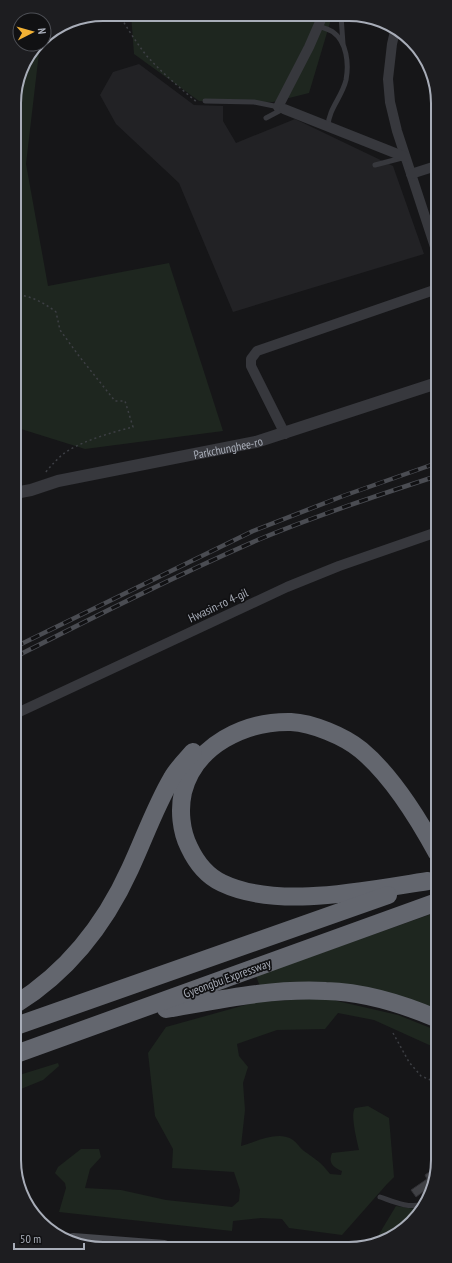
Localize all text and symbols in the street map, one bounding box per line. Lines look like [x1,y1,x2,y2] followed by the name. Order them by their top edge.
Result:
[12,12,52,52] north arrow
[35,27,49,35] text: N
[192,433,265,462] street label: Parkchunghee-ro
[186,585,250,625] street label: Hwasin-ro 4-gil
[181,955,273,1001] street label: Gyeongbu Expressway
[14,1225,84,1251] scale bar
[20,1231,41,1246] text: 50 m

